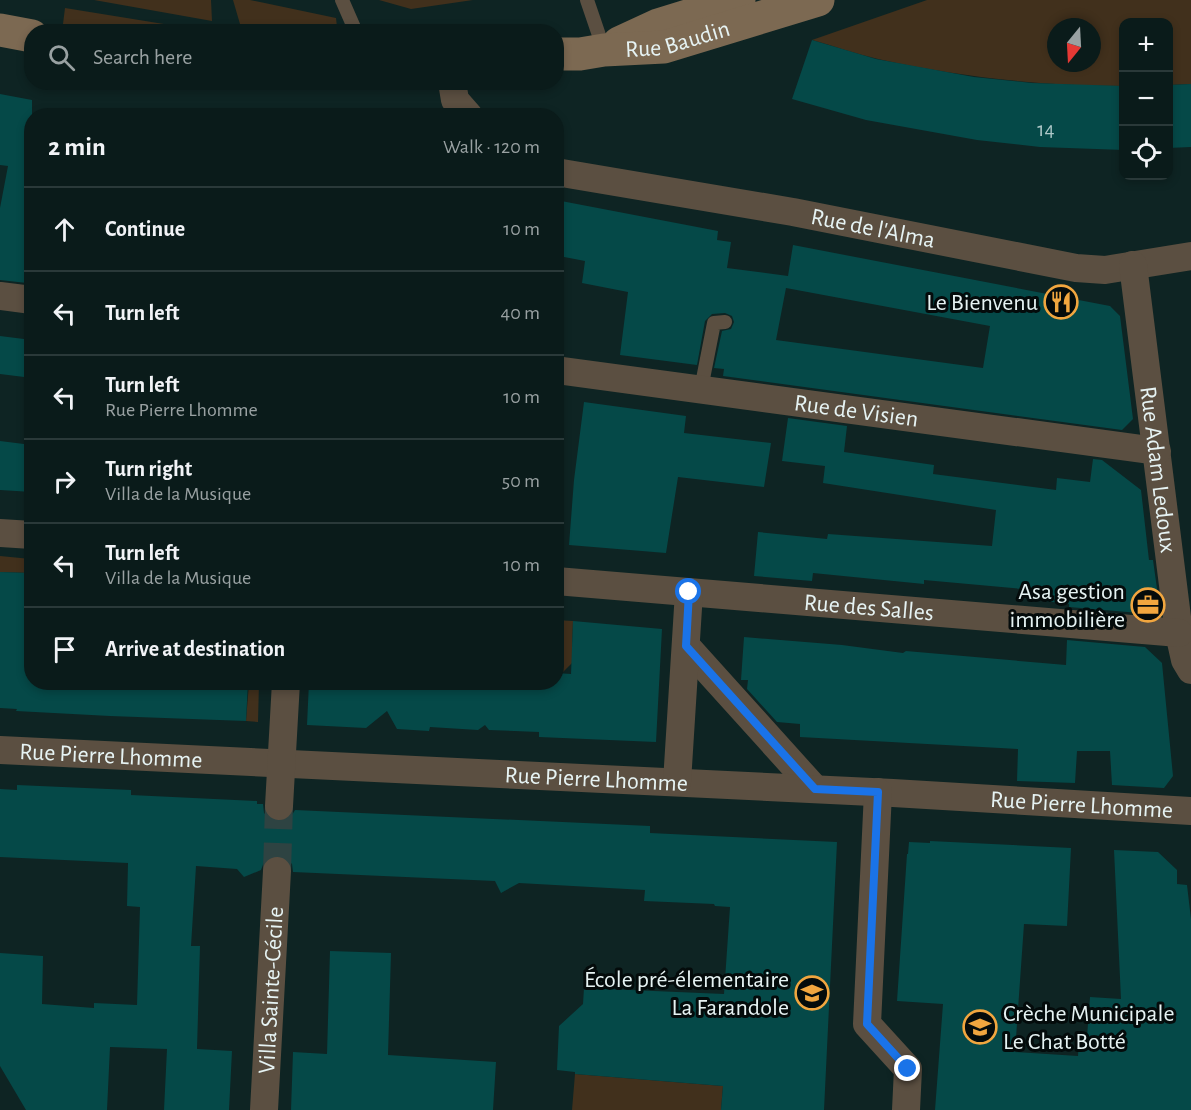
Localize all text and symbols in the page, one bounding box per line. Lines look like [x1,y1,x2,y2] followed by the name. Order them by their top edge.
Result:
[625,17,733,62] street label: Rue Baudin
[1047,18,1101,72] north arrow
[1119,18,1173,180] map controls
[1119,18,1173,72] button: +
[24,24,564,90] search box
[45,41,78,74] icon: search
[93,46,192,68] text: Search here
[1119,72,1173,126] button: −
[1037,119,1055,140] house number: 14
[1119,126,1173,180] button: locate
[48,134,106,160] text: 2 min
[443,137,540,157] text: Walk · 120 m
[809,205,937,253] street label: Rue de l'Alma
[48,213,81,246] icon: ahead
[105,218,185,240] text: Continue
[503,219,540,239] text: 10 m
[1043,284,1079,320] restaurant icon: Le Bienvenu
[926,291,1038,315] place label: Le Bienvenu
[48,297,81,330] icon: left
[105,302,179,324] text: Turn left
[501,303,540,323] text: 40 m
[105,374,179,396] text: Turn left
[48,381,81,414] icon: left
[1135,385,1180,555] street label: Rue Adam Ledoux
[503,387,540,407] text: 10 m
[793,391,920,432] street label: Rue de Visien
[105,400,258,420] text: Rue Pierre Lhomme
[105,458,192,480] text: Turn right
[48,465,81,498] icon: right
[502,471,540,491] text: 50 m
[105,484,251,504] text: Villa de la Musique
[105,542,179,564] text: Turn left
[48,549,81,582] icon: left
[503,555,540,575] text: 10 m
[105,568,251,588] text: Villa de la Musique
[675,578,701,604] route start
[1010,580,1125,632] place label: Asa gestion immobilière
[1130,587,1166,623] office icon: Asa gestion immobilière
[803,591,935,625] street label: Rue des Salles
[48,633,81,666] icon: arrive
[105,638,285,660] text: Arrive at destination
[19,740,203,773] street label: Rue Pierre Lhomme
[504,763,688,796] street label: Rue Pierre Lhomme
[989,788,1174,823] street label: Rue Pierre Lhomme
[255,906,288,1074] street label: Villa Sainte-Cécile
[584,966,789,1020] place label: École pré-élementaire La Farandole
[794,975,830,1011] school or university icon: École pré-élementaire La Farandole
[1003,1002,1175,1054] place label: Crèche Municipale Le Chat Botté
[962,1009,998,1045] school or university icon: Crèche Municipale Le Chat Botté
[894,1055,920,1081] route end

